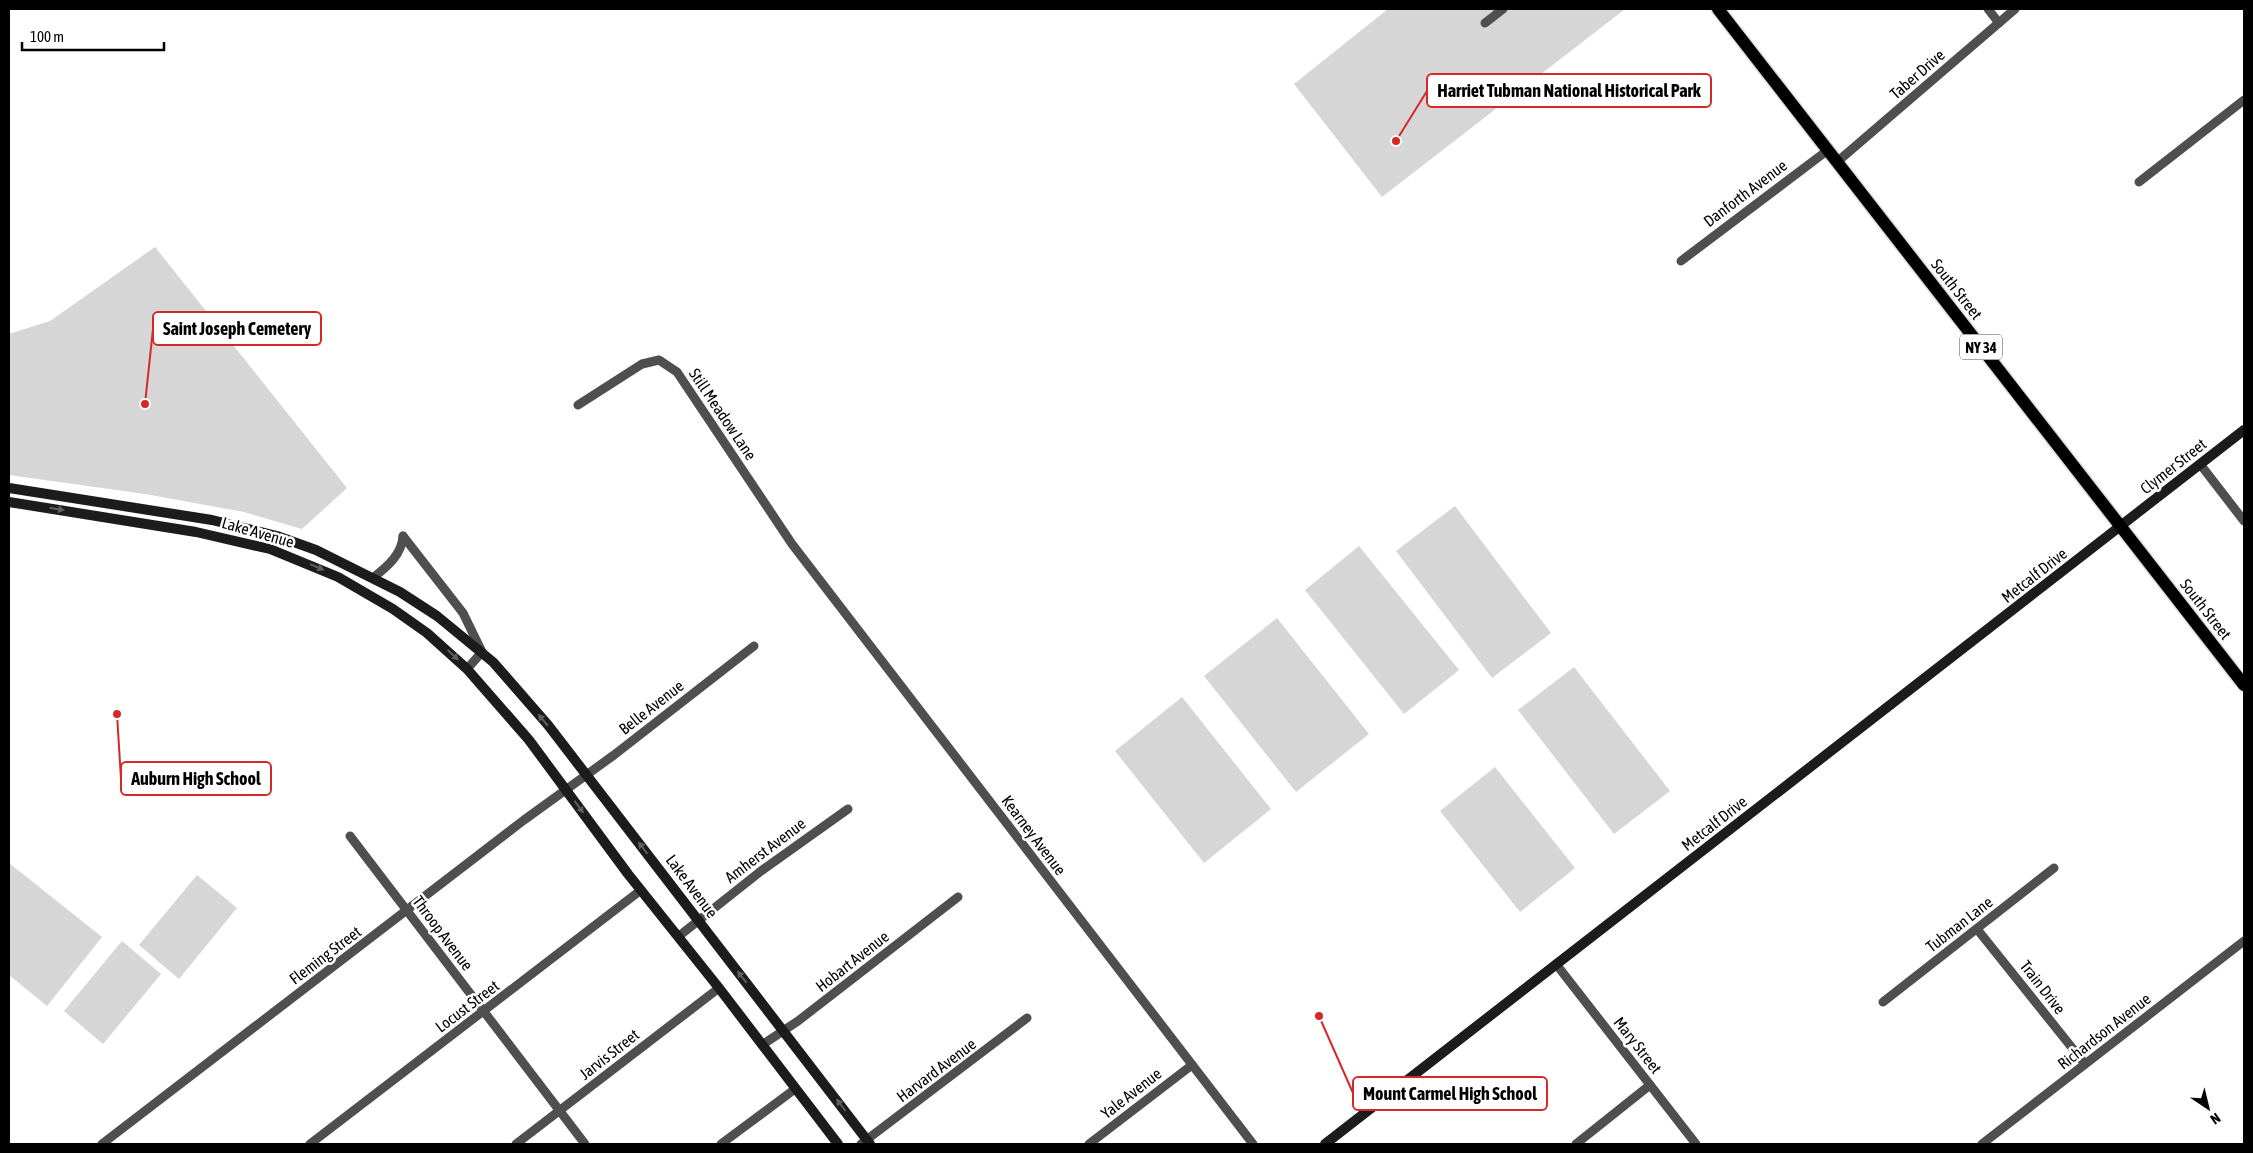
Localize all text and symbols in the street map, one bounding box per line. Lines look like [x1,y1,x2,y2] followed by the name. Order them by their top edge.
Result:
[22,20,165,52] scale bar
[30,28,64,45] text: 100 m
[1886,46,1948,102] street label: Taber Drive
[1427,74,1711,107] callout: Harriet Tubman National Historical Park
[1437,80,1702,101] text: Harriet Tubman National Historical Park
[1700,156,1790,230] street label: Danforth Avenue
[1928,255,1986,323] street label: South Street
[153,312,321,345] callout: Saint Joseph Cemetery
[163,318,312,339] text: Saint Joseph Cemetery
[1960,334,2002,360] road number: NY 34
[686,365,760,463] street label: Still Meadow Lane
[2136,434,2210,498] street label: Clymer Street
[49,506,65,514] one-way arrow
[220,513,296,551] street label: Lake Avenue
[1998,544,2070,606] street label: Metcalf Drive
[310,564,324,572] one-way arrow
[2177,575,2235,643] street label: South Street
[446,649,458,661] one-way arrow
[615,676,687,738] street label: Belle Avenue
[538,713,549,726] one-way arrow
[121,762,271,795] callout: Auburn High School
[130,768,261,789] text: Auburn High School
[997,792,1070,879] street label: Kearney Avenue
[1678,792,1750,854] street label: Metcalf Drive
[574,800,584,814] one-way arrow
[721,814,809,886] street label: Amherst Avenue
[638,842,649,855] one-way arrow
[663,851,721,921] street label: Lake Avenue
[408,892,477,974] street label: Throop Avenue
[1922,893,1996,955] street label: Tubman Lane
[286,922,365,989] street label: Fleming Street
[812,927,892,995] street label: Hobart Avenue
[2017,957,2069,1017] street label: Train Drive
[736,971,747,984] one-way arrow
[432,976,503,1036] street label: Locust Street
[2054,989,2154,1073] street label: Richardson Avenue
[1610,1013,1666,1078] street label: Mary Street
[576,1025,643,1083] street label: Jarvis Street
[893,1034,979,1106] street label: Harvard Avenue
[1097,1064,1165,1122] street label: Yale Avenue
[1353,1077,1547,1110] callout: Mount Carmel High School
[1363,1083,1537,1104] text: Mount Carmel High School
[2183,1083,2233,1133] north arrow
[836,1099,846,1112] one-way arrow
[2207,1110,2223,1128] text: N

